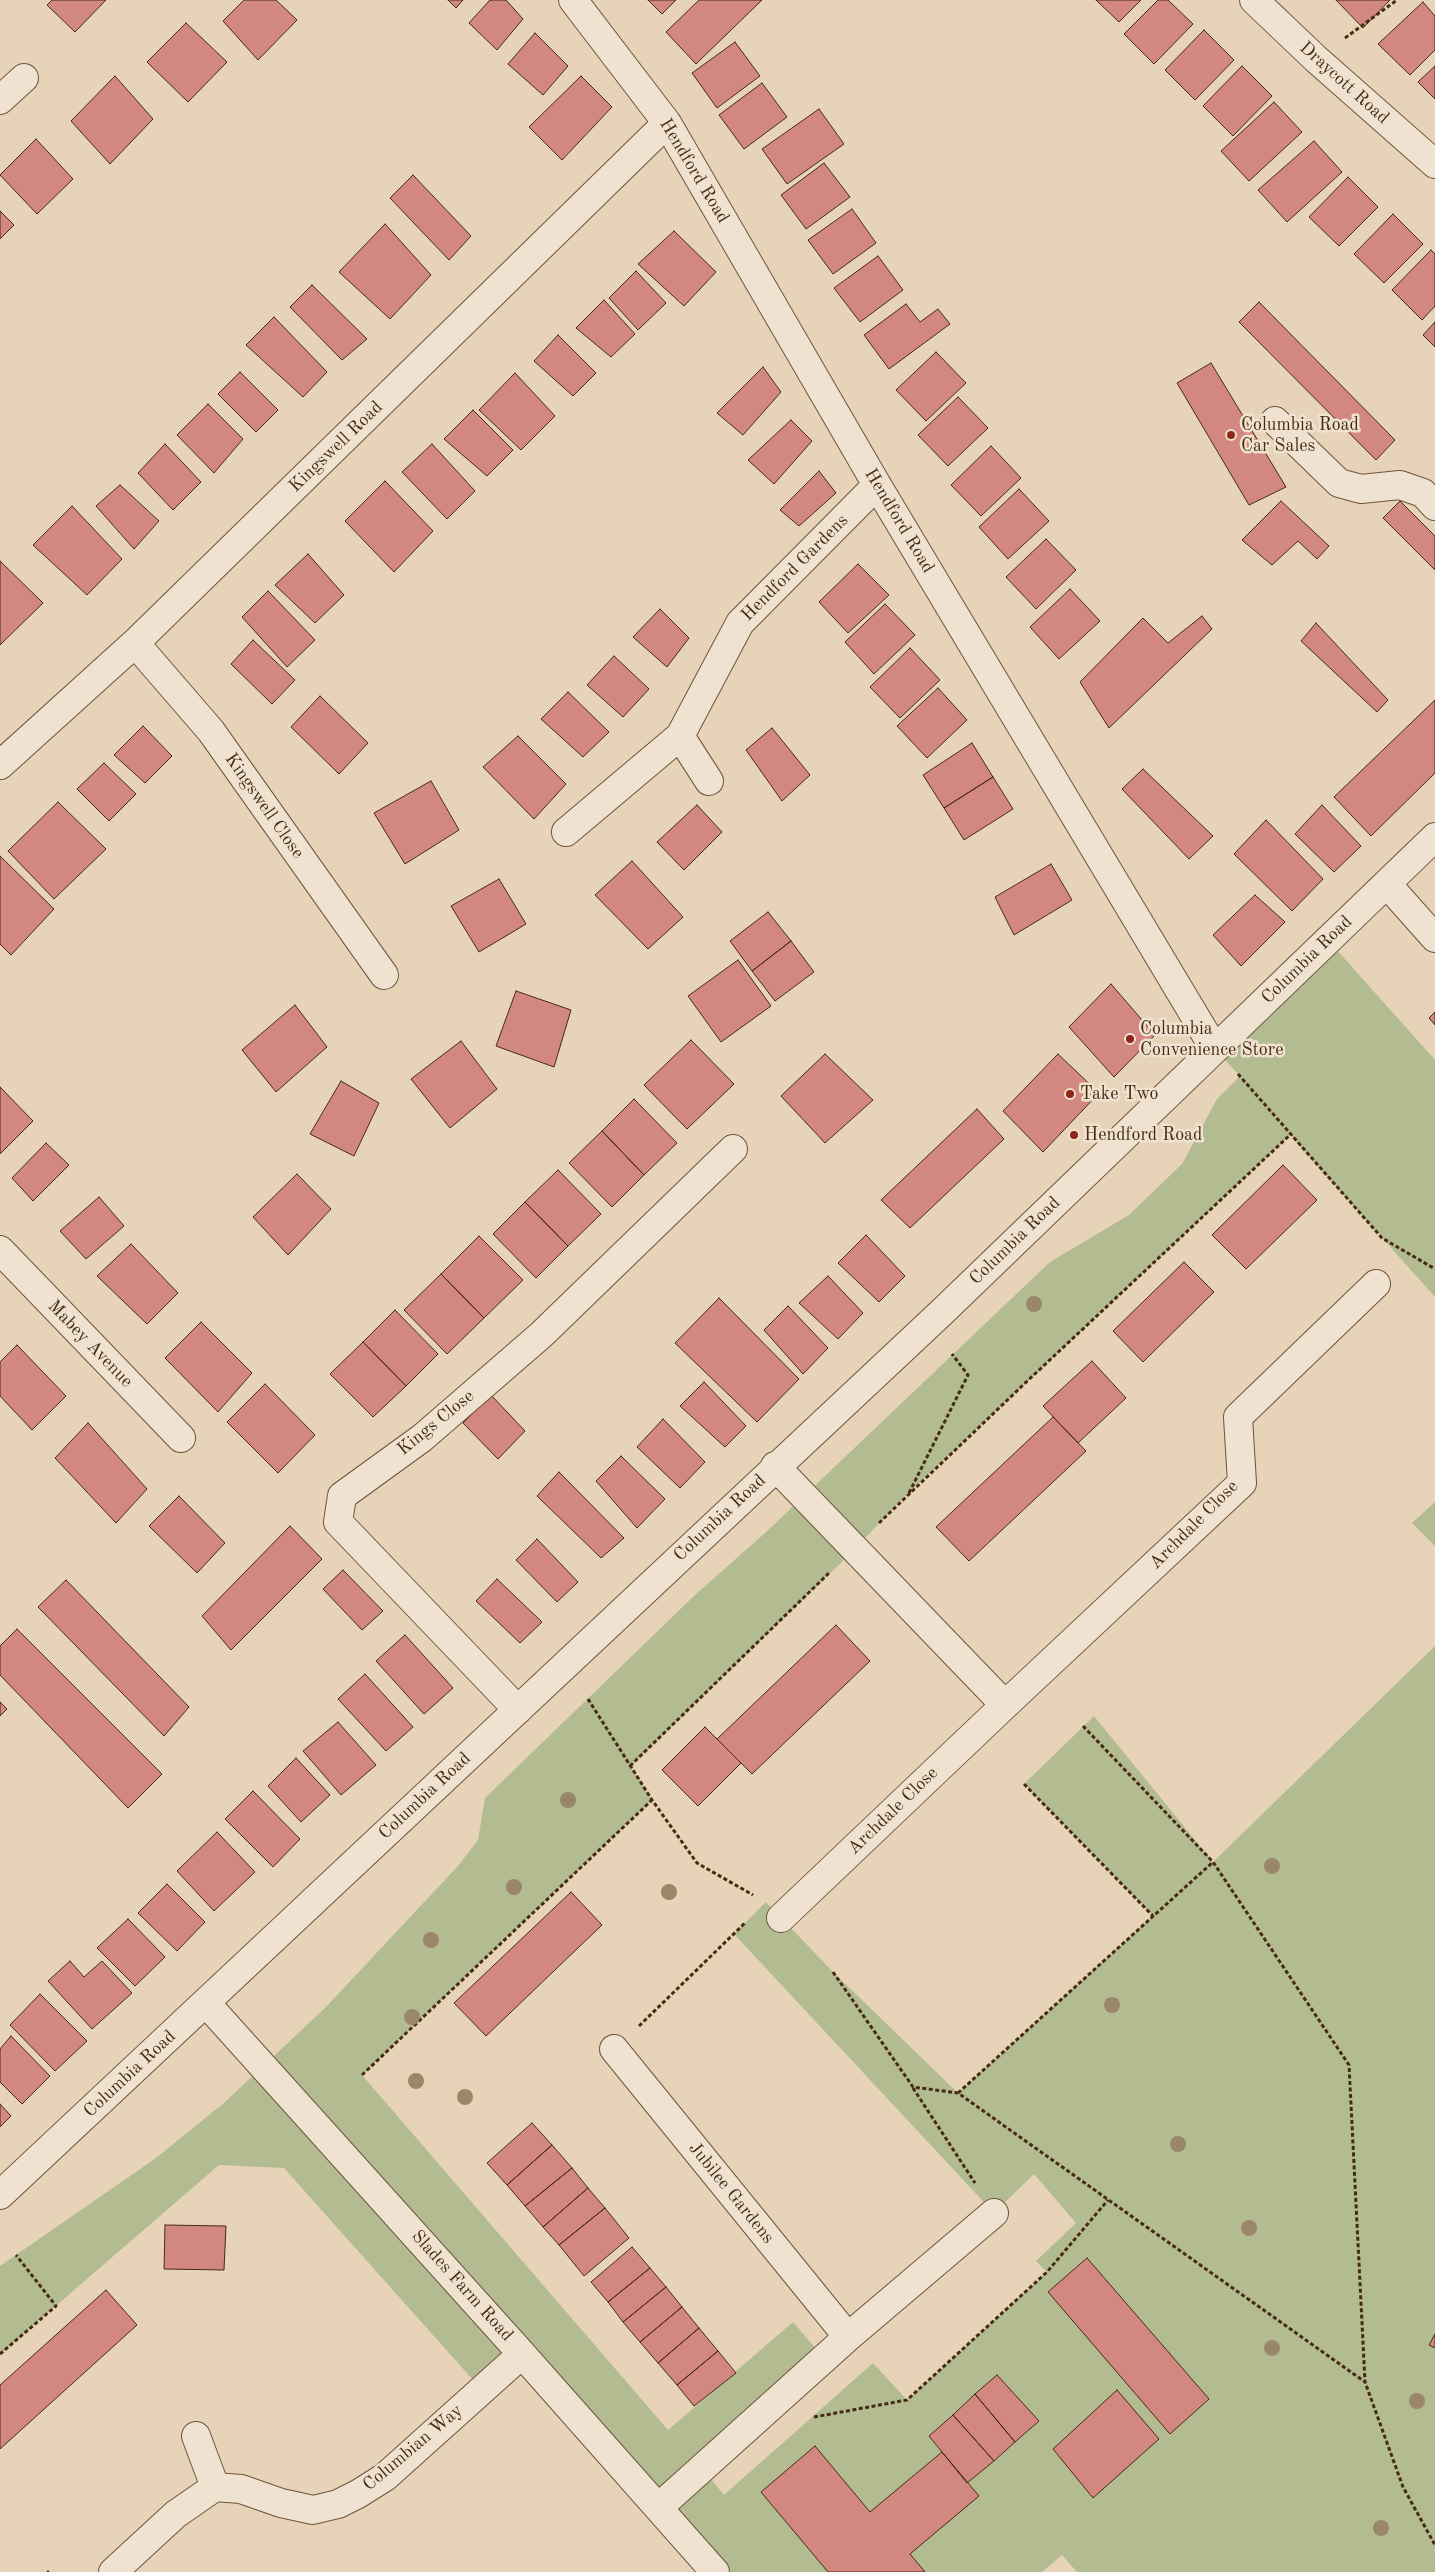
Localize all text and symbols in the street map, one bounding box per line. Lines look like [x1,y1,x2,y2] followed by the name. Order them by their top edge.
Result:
[1295,37,1393,129] street label: Draycott Road
[654,115,734,227] street label: Hendford Road
[285,397,387,497] street label: Kingswell Road
[1241,414,1359,456] place label: Columbia Road Car Sales
[1225,429,1237,441] marker: Columbia Road Car Sales
[859,465,939,577] street label: Hendford Road
[737,510,853,626] street label: Hendford Gardens
[220,749,308,863] street label: Kingswell Close
[1257,911,1357,1009] street label: Columbia Road
[1140,1018,1283,1060] place label: Columbia Convenience Store
[1124,1033,1136,1045] marker: Columbia Convenience Store
[1080,1083,1158,1105] place label: Take Two
[1064,1088,1076,1100] marker: Take Two
[1084,1124,1202,1146] place label: Hendford Road
[1068,1129,1080,1141] marker: Hendford Road
[965,1192,1065,1290] street label: Columbia Road
[43,1296,137,1392] street label: Mabey Avenue
[393,1385,479,1461] street label: Kings Close
[670,1470,770,1566] street label: Columbia Road
[1145,1476,1243,1574] street label: Archdale Close
[375,1748,475,1844] street label: Columbia Road
[843,1763,943,1859] street label: Archdale Close
[80,2026,180,2122] street label: Columbia Road
[683,2138,779,2248] street label: Jubilee Gardens
[406,2226,518,2346] street label: Slades Farm Road
[359,2400,467,2496] street label: Columbian Way

